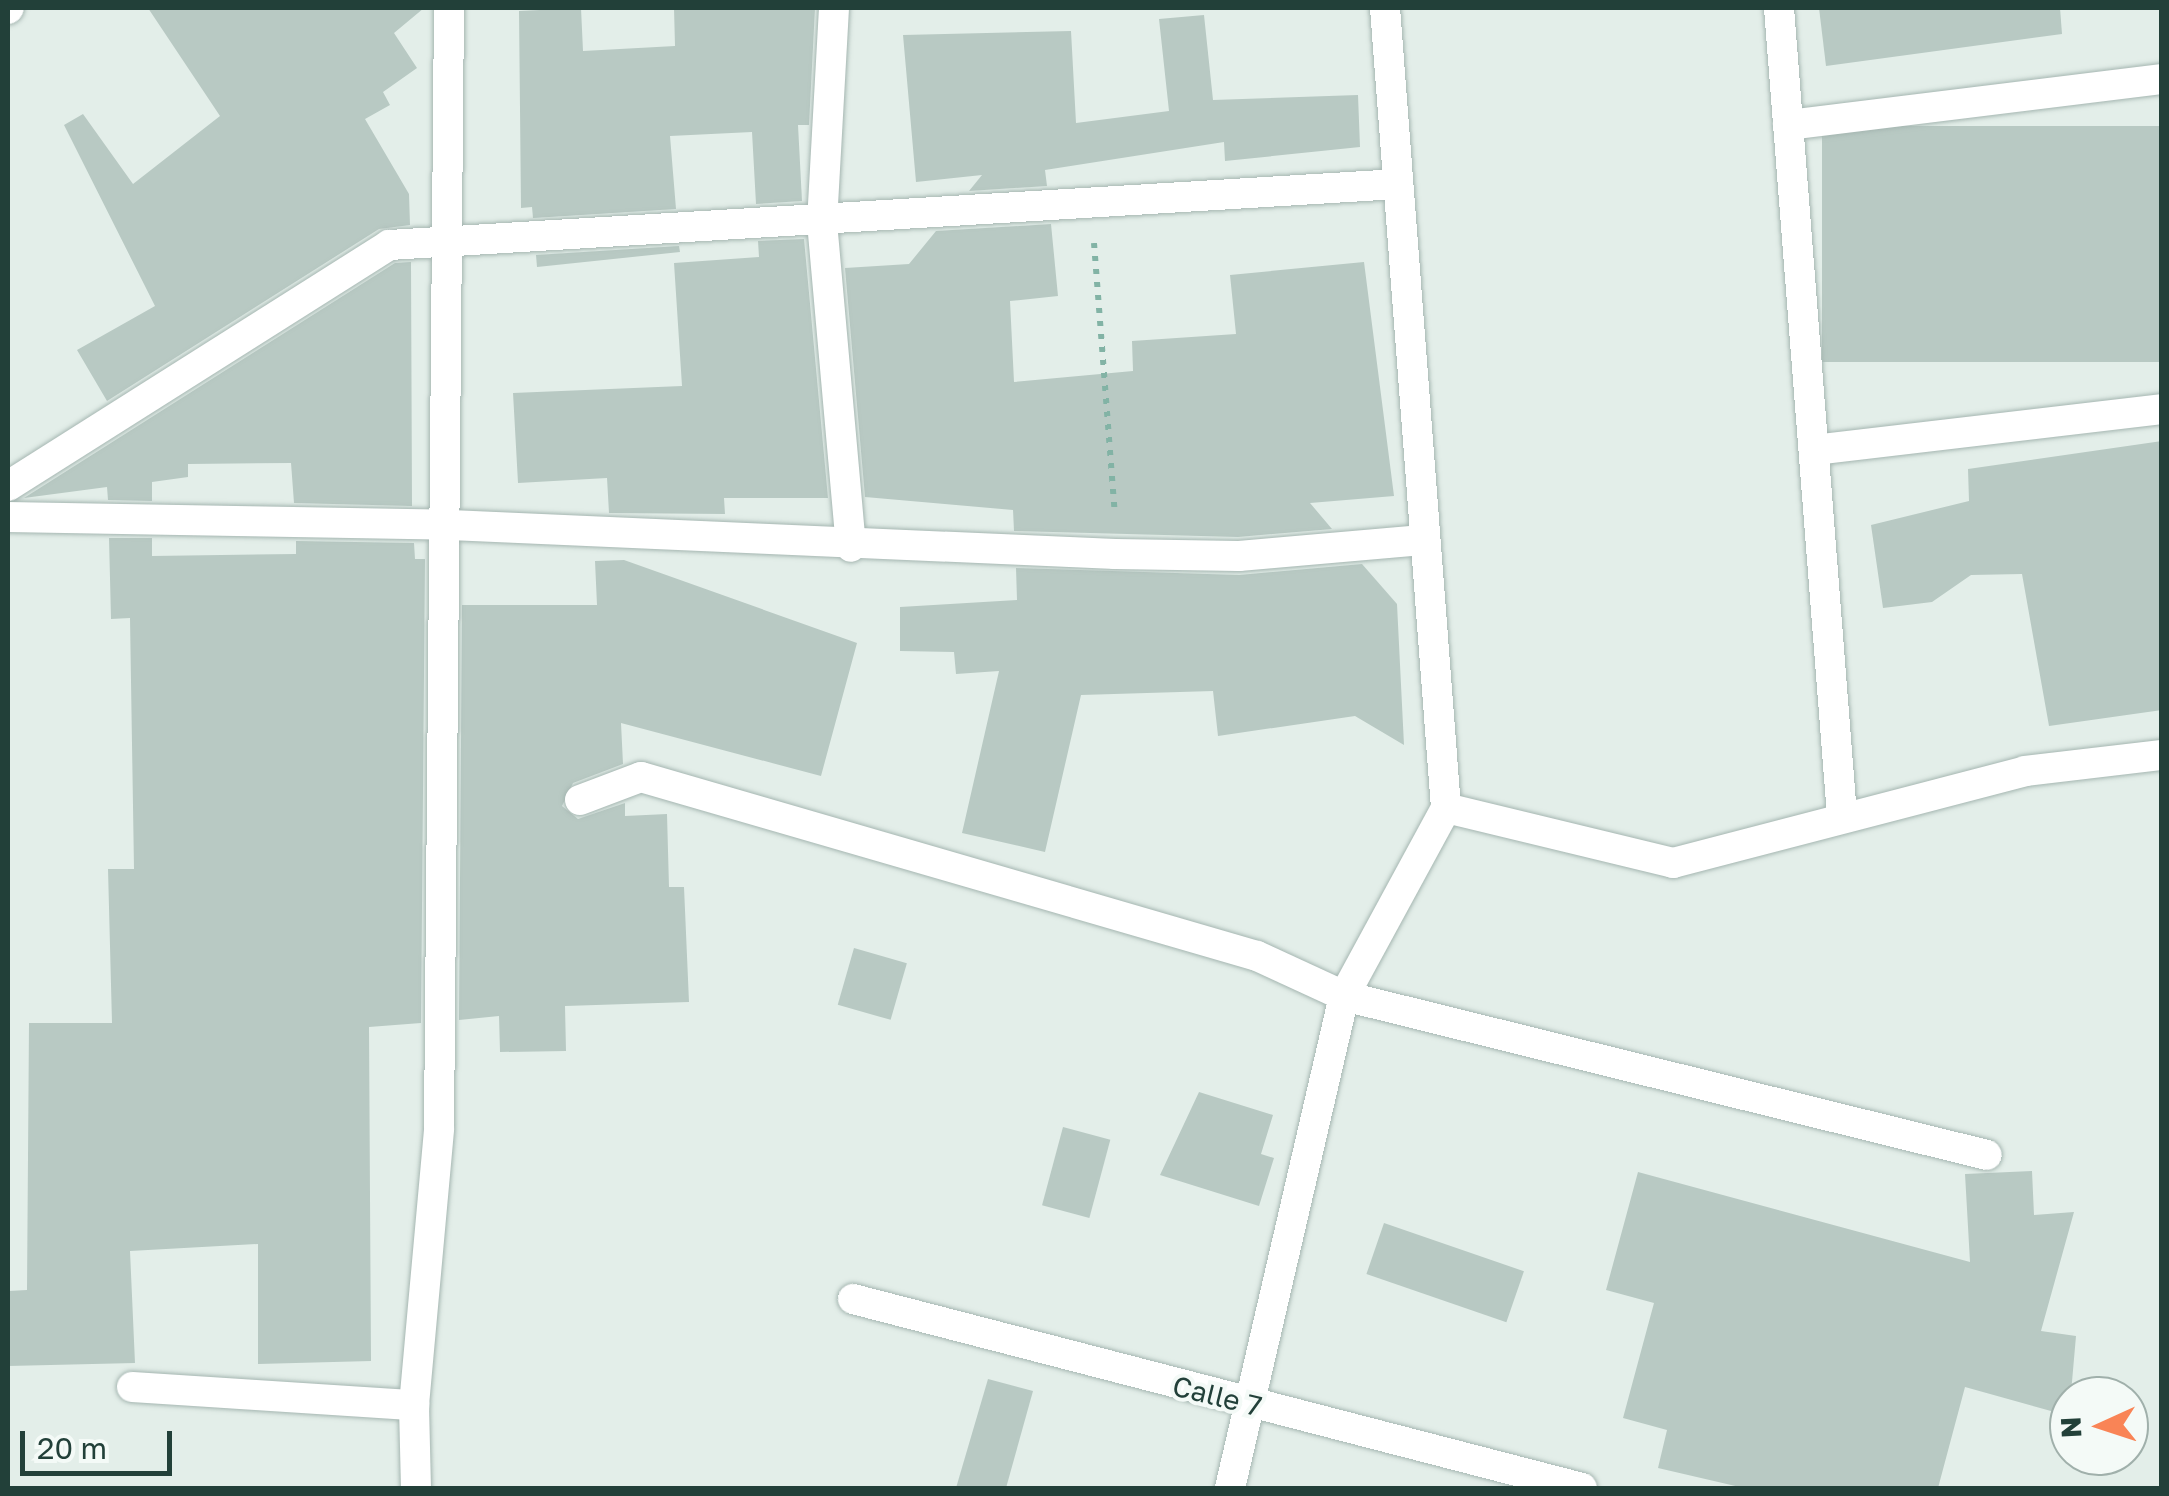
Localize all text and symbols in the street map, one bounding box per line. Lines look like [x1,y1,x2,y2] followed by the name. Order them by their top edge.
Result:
[1169,1369,1265,1423] street label: Calle 7
[2049,1376,2149,1476] north arrow
[25,1411,178,1473] scale bar
[2054,1416,2088,1439] text: N
[37,1430,107,1466] text: 20 m

